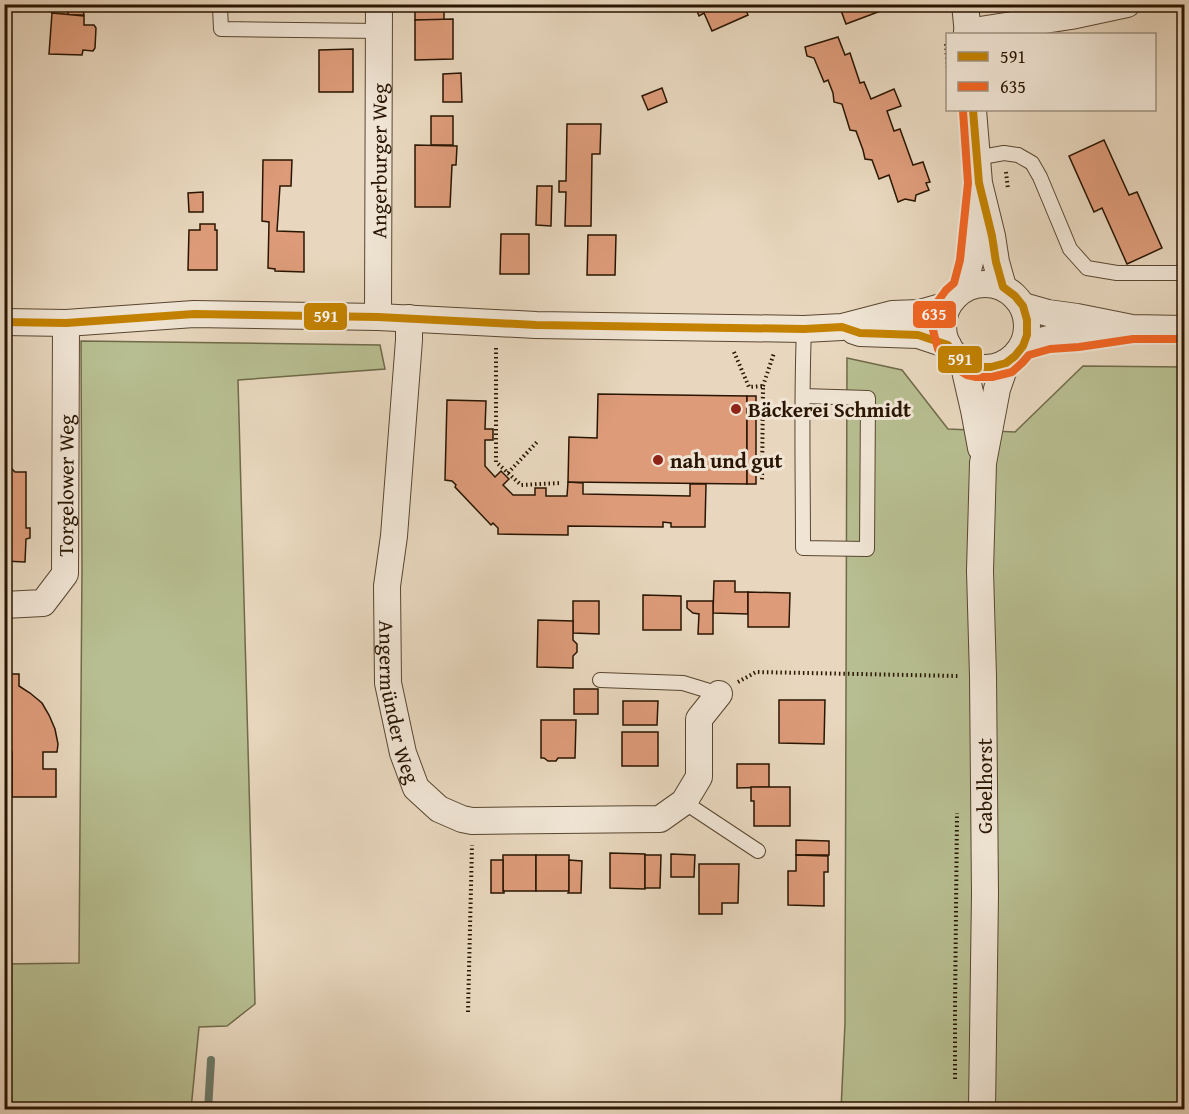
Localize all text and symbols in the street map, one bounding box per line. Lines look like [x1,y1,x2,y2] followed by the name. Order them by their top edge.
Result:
[946,33,1156,111] legend
[1000,43,1026,70] text: 591
[1000,73,1026,100] text: 635
[363,83,394,239] street label: Angerburger Weg
[912,300,957,329] line badge: 635
[303,302,348,331] line badge: 591
[922,302,946,326] text: 635
[314,304,338,328] text: 591
[937,345,983,374] line badge: 591
[948,347,972,371] text: 591
[748,394,911,425] place label: Bäckerei Schmidt
[729,402,743,416] marker: Bäckerei Schmidt
[50,414,81,556] street label: Torgelower Weg
[670,445,782,476] place label: nah und gut
[651,453,665,467] marker: nah und gut
[372,620,429,788] street label: Angermünder Weg
[969,738,1000,834] street label: Gabelhorst

